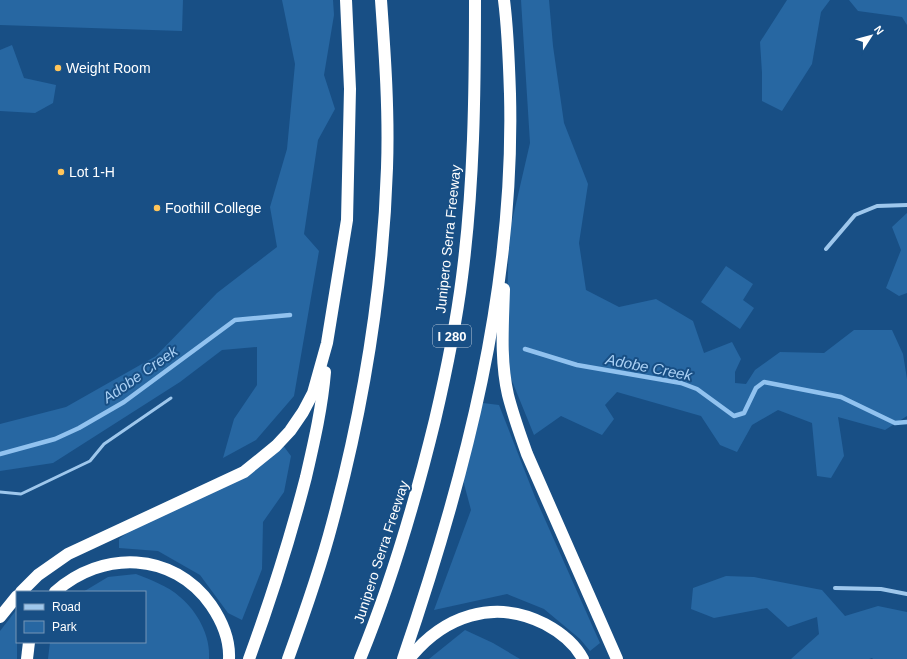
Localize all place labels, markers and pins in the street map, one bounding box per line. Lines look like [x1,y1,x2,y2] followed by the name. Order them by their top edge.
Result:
[66,60,151,76] place label: Weight Room
[53,63,63,73] marker: Weight Room
[69,164,115,180] place label: Lot 1-H
[56,167,66,177] marker: Lot 1-H
[165,200,262,216] place label: Foothill College
[152,203,162,213] marker: Foothill College

